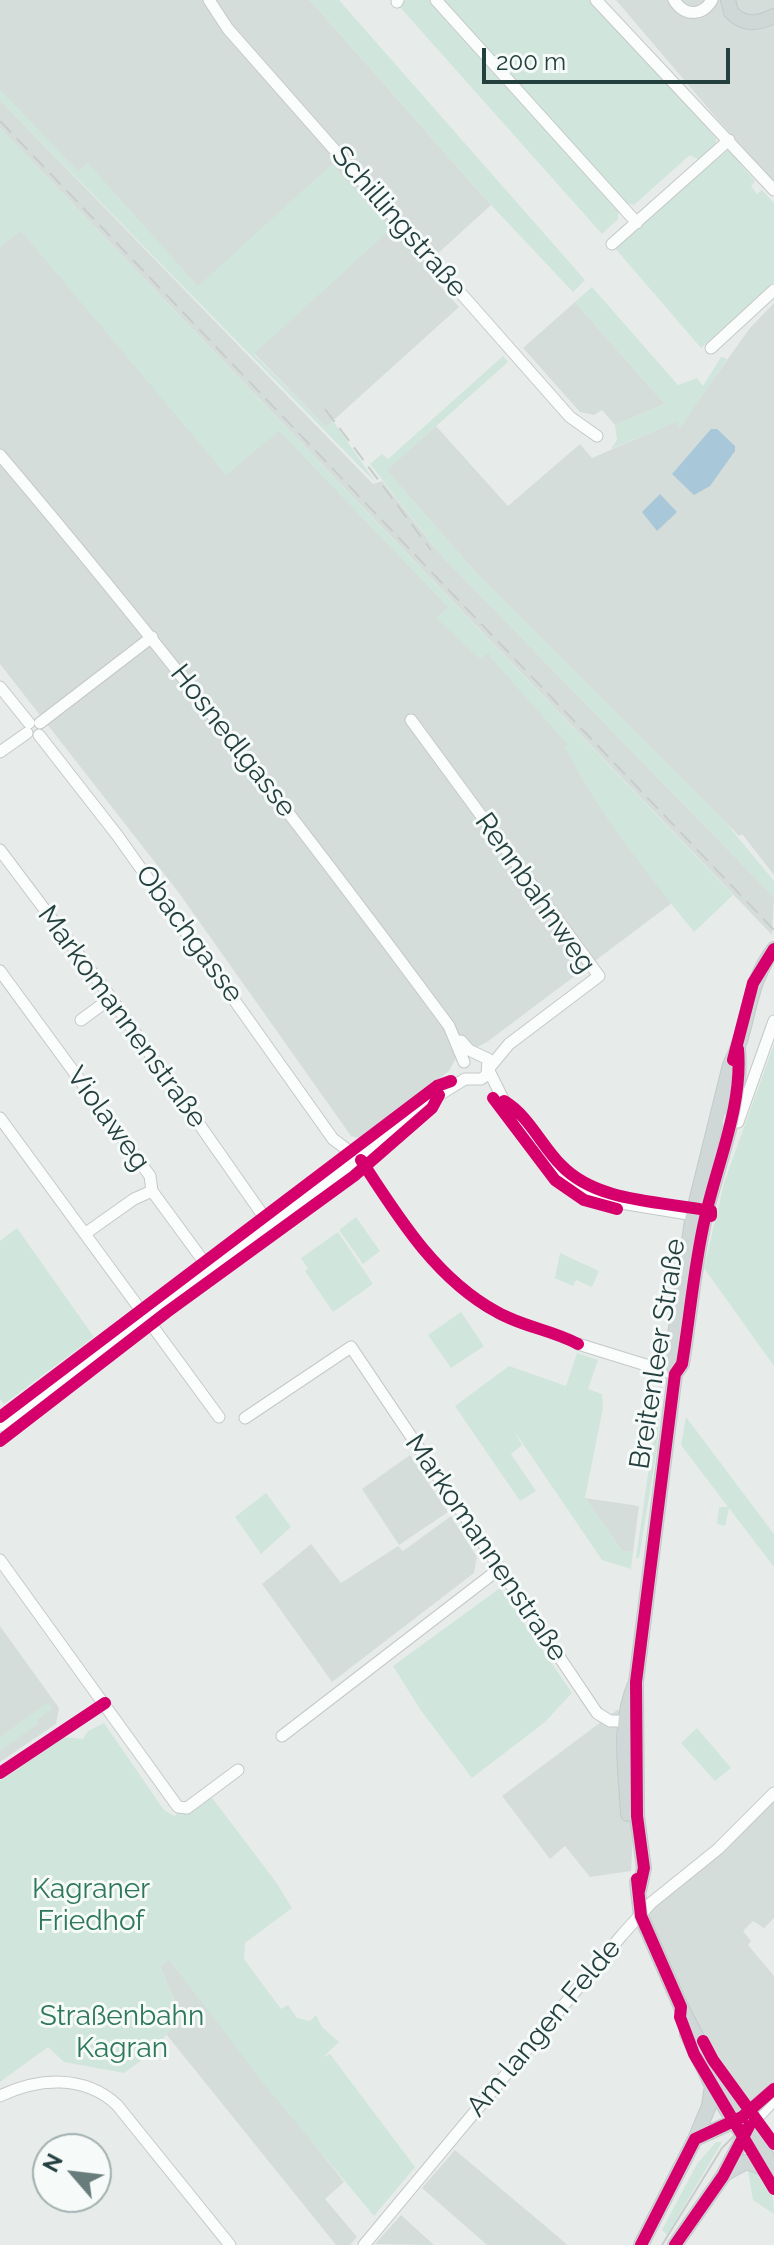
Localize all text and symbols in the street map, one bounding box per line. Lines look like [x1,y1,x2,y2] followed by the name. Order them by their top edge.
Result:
[486,32,734,82] scale bar
[496,47,566,76] text: 200 m
[324,139,474,305] street label: Schillingstraße
[163,658,303,824] street label: Hosnedlgasse
[467,806,603,980] street label: Rennbahnweg
[128,859,250,1009] street label: Obachgasse
[30,899,214,1135] street label: Markomannenstraße
[59,1061,157,1177] street label: Violaweg
[623,1236,693,1472] street label: Breitenleer Straße
[398,1428,574,1668] street label: Markomannenstraße
[32,1873,150,1939] park label: Kagraner Friedhof
[460,1932,628,2124] street label: Am langen Felde
[40,2000,204,2066] park label: Straßenbahn Kagran
[32,2133,112,2213] north arrow
[37,2149,68,2176] text: N

